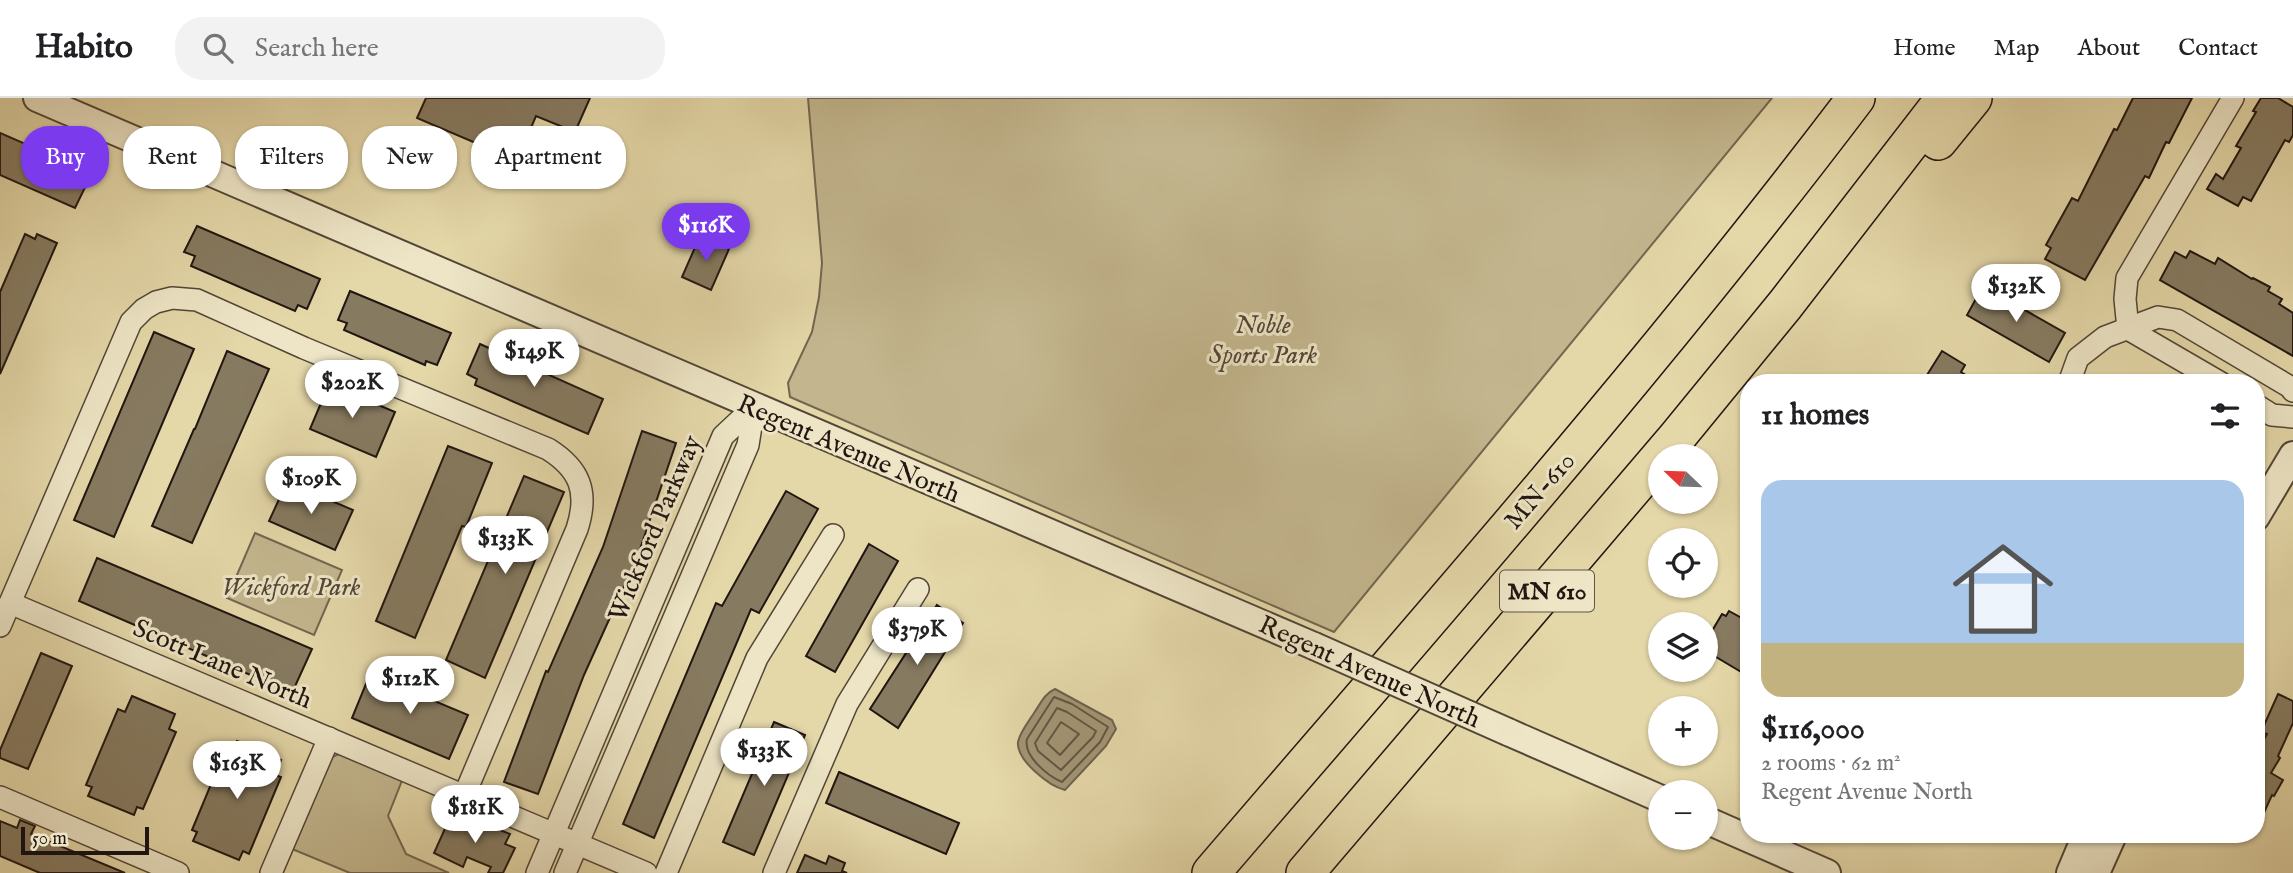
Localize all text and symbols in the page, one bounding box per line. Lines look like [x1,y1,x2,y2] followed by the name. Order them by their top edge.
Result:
[175,17,665,80] search box
[35,27,133,69] text: Habito
[199,29,237,67] icon: search
[255,32,379,65] text: Search here
[1893,33,1956,64] text: Home
[1994,33,2040,64] text: Map
[2078,33,2140,64] text: About
[2178,33,2258,64] text: Contact
[21,126,109,189] chip: Buy
[123,126,221,189] chip: Rent
[235,126,348,189] chip: Filters
[362,126,457,189] chip: New
[471,126,626,189] chip: Apartment
[657,204,755,263] pin: $116K
[678,211,734,240] text: $116K
[1967,264,2065,324] pin: $132K
[1987,272,2045,301] text: $132K
[1209,309,1318,372] park label: Noble Sports Park
[485,330,583,389] pin: $149K
[504,337,564,366] text: $149K
[303,360,401,420] pin: $202K
[321,368,383,397] text: $202K
[732,387,965,511] street label: Regent Avenue North
[1761,397,1869,435] text: 11 homes
[2206,397,2244,435] icon: filters
[601,430,710,627] street label: Wickford Parkway
[1648,444,1718,514] north arrow
[1648,444,1718,850] map controls
[1497,445,1583,537] street label: MN-610
[262,456,360,516] pin: $109K
[281,464,341,493] text: $109K
[456,517,554,576] pin: $133K
[477,524,533,553] text: $133K
[1940,526,2066,652] icon: home
[1648,528,1718,598] button: locate
[1500,570,1594,612] road number: MN 610
[222,571,361,604] park label: Wickford Park
[868,608,966,667] pin: $379K
[1253,609,1485,736] street label: Regent Avenue North
[128,612,317,717] street label: Scott Lane North
[1648,612,1718,682] button: layers
[888,615,946,644] text: $379K
[361,656,459,716] pin: $112K
[381,664,439,693] text: $112K
[1648,696,1718,766] button: +
[1761,711,1865,749] text: $116,000
[715,728,813,788] pin: $133K
[736,736,792,765] text: $133K
[188,742,286,801] pin: $163K
[209,749,265,778] text: $163K
[1761,749,1901,778] text: 2 rooms · 62 m²
[1761,778,1973,807] text: Regent Avenue North
[1648,780,1718,850] button: −
[426,786,524,845] pin: $181K
[447,793,503,822] text: $181K
[21,824,149,856] scale bar
[32,827,67,851] text: 50 m

